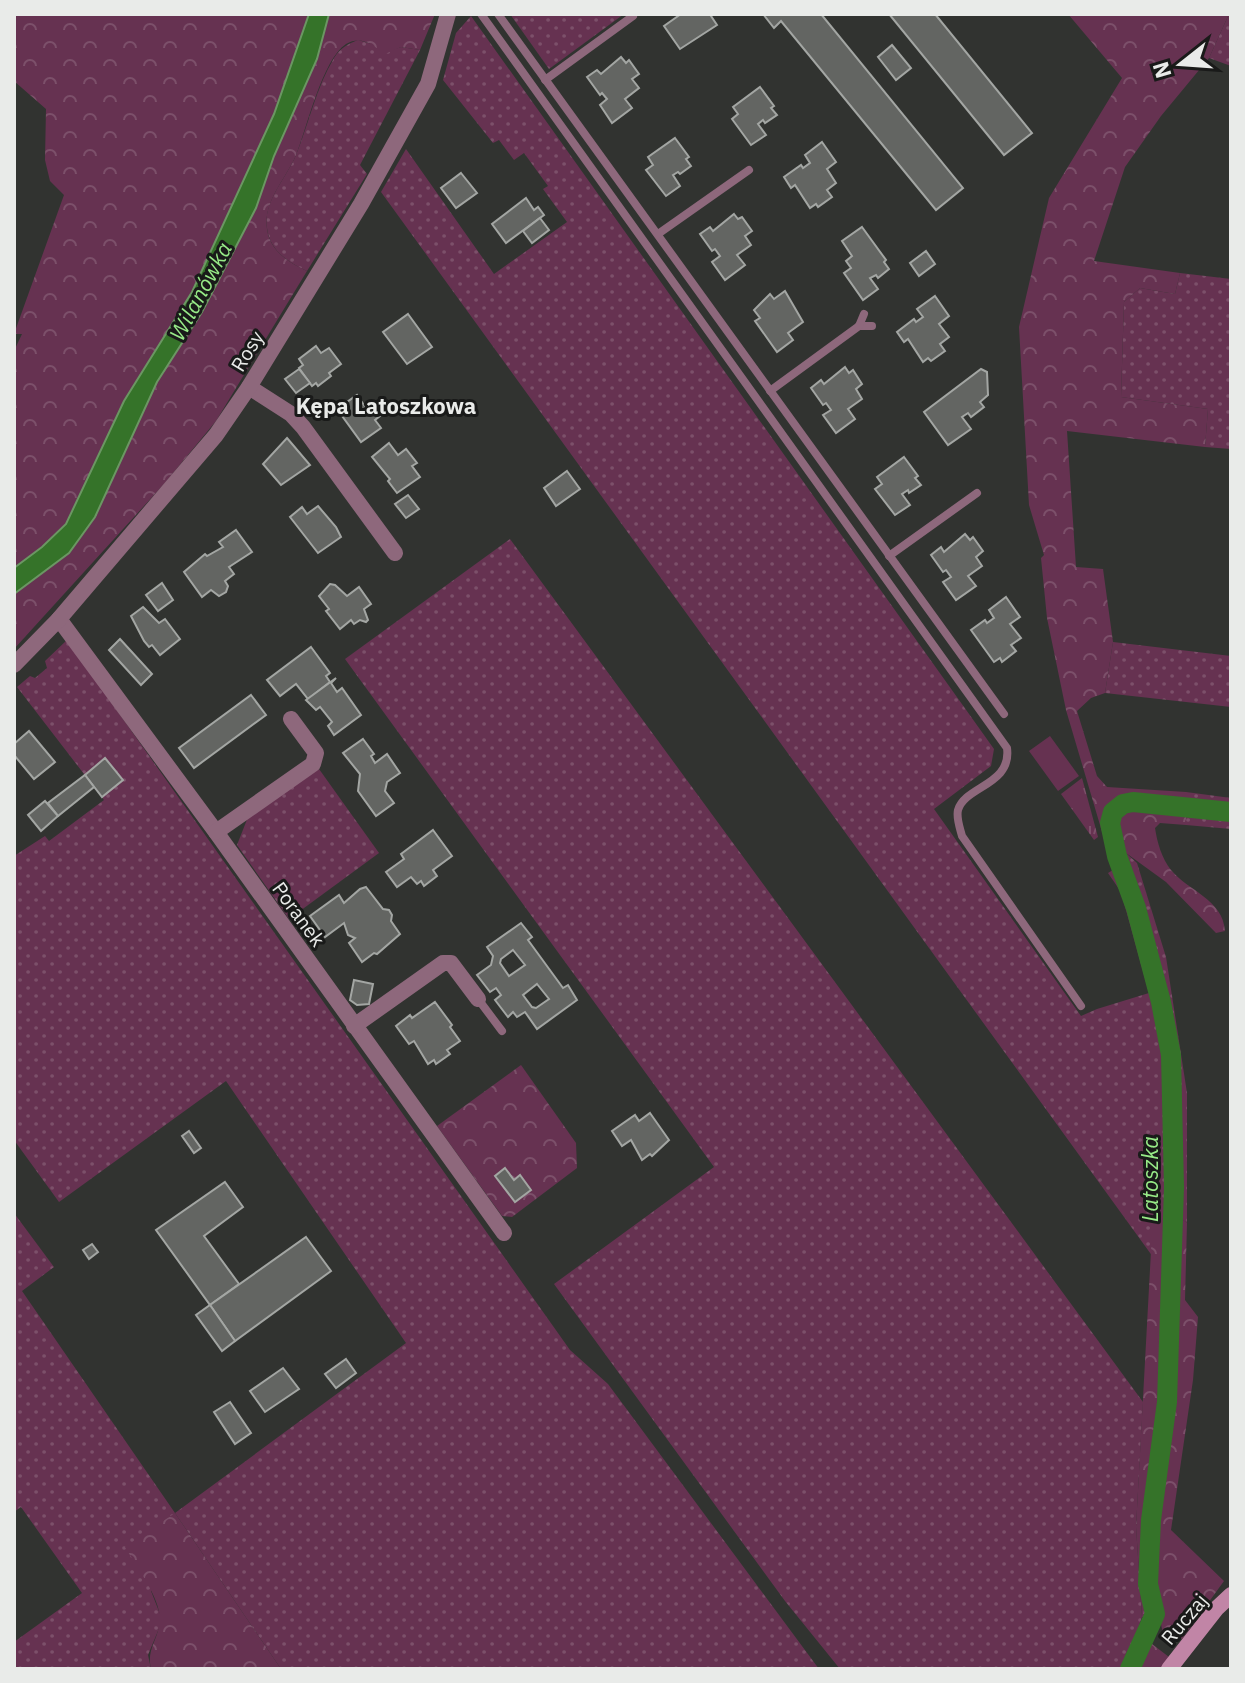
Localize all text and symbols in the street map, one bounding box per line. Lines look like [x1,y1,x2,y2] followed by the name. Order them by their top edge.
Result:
[1141,24,1221,104] north arrow
[1145,58,1178,82] text: N
[162,237,238,345] water label: Wilanówka
[224,326,270,376] street label: Rosy
[296,391,476,420] district label: Kępa Latoszkowa
[266,876,332,952] street label: Poranek
[1135,1136,1164,1222] water label: Latoszka
[1155,1588,1213,1650] street label: Ruczaj

